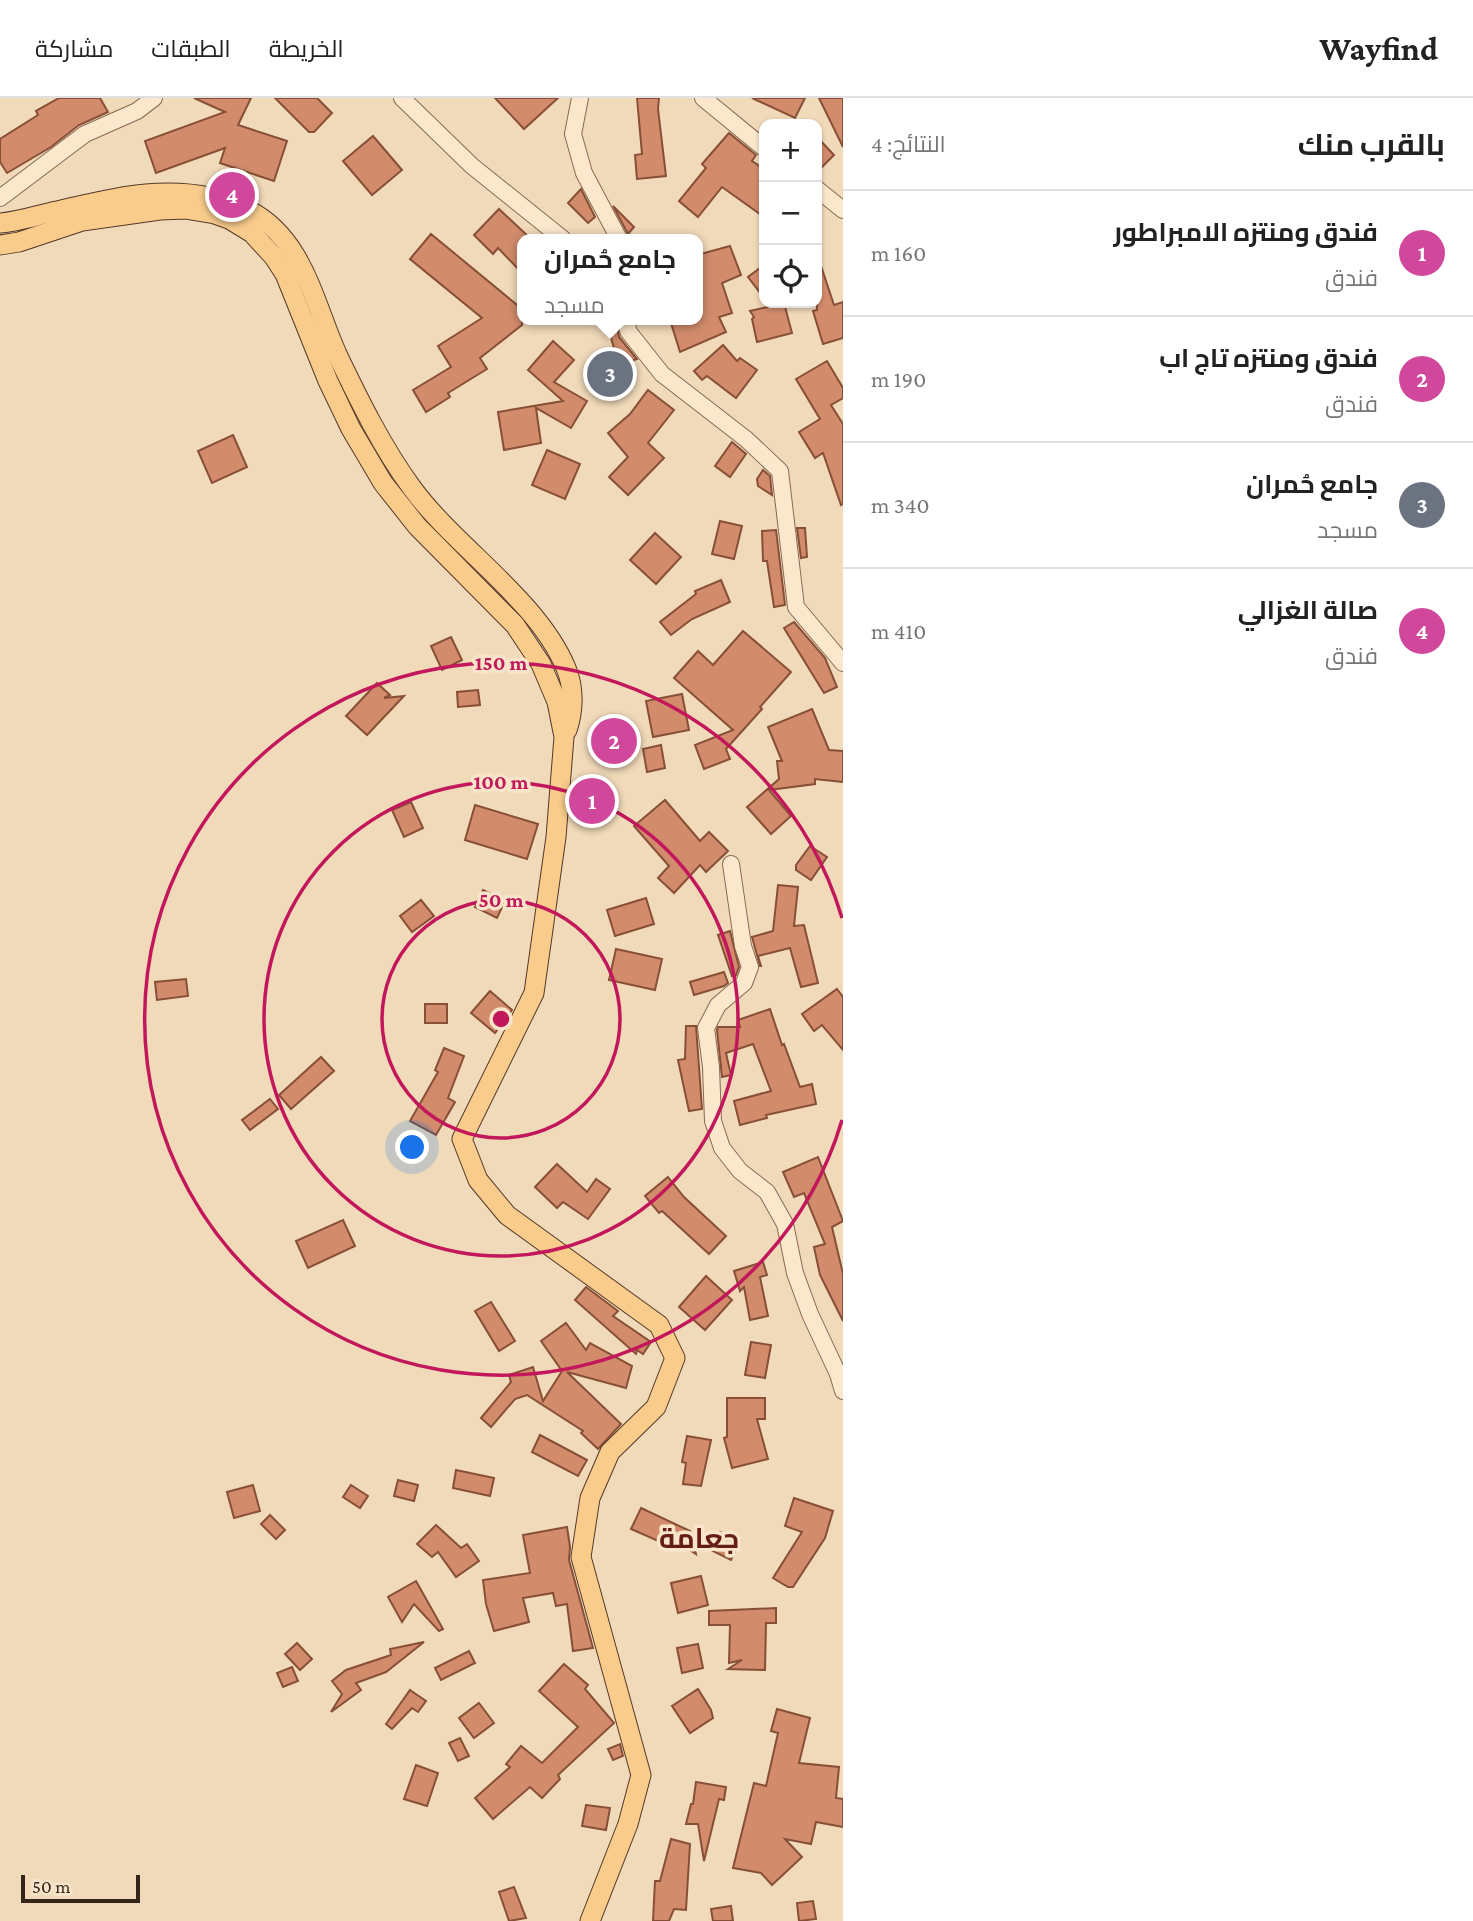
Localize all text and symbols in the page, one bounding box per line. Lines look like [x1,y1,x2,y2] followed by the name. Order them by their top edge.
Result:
[1320,30,1438,67] text: Wayfind
[35,35,113,62] text: مشاركة
[151,35,231,62] text: الطبقات
[269,35,344,62] text: الخريطة
[759,119,822,308] map controls
[759,119,822,182] button: +
[1298,128,1445,161] text: بالقرب منك
[871,131,946,157] text: النتائج: 4
[209,169,255,221] pin: 4
[759,182,822,245] button: −
[1113,218,1378,247] text: فندق ومنتزه الامبراطور
[517,234,703,325] popup
[871,240,926,266] text: 160 m
[1418,240,1426,266] text: 1
[544,245,676,274] text: جامع حُمران
[759,245,822,308] button: locate
[1325,265,1378,291] text: فندق
[544,292,605,318] text: مسجد
[1159,344,1378,373] text: فندق ومنتزه تاج اب
[587,348,633,400] pin: 3
[871,366,926,392] text: 190 m
[1416,366,1428,392] text: 2
[1325,391,1378,417] text: فندق
[1246,470,1378,499] text: جامع حُمران
[871,492,929,518] text: 340 m
[1416,492,1428,518] text: 3
[1317,517,1378,543] text: مسجد
[1238,596,1378,625] text: صالة الغزالي
[871,618,926,644] text: 410 m
[1416,618,1428,644] text: 4
[1325,643,1378,669] text: فندق
[475,651,528,675] text: 150 m
[591,715,637,767] pin: 2
[473,770,529,794] text: 100 m
[569,775,615,827] pin: 1
[479,888,524,912] text: 50 m
[489,1007,513,1031] centre of rings
[395,1130,429,1164] your location
[659,1523,739,1554] district label: جعامة
[21,1872,140,1904] scale bar
[32,1876,71,1897] text: 50 m

